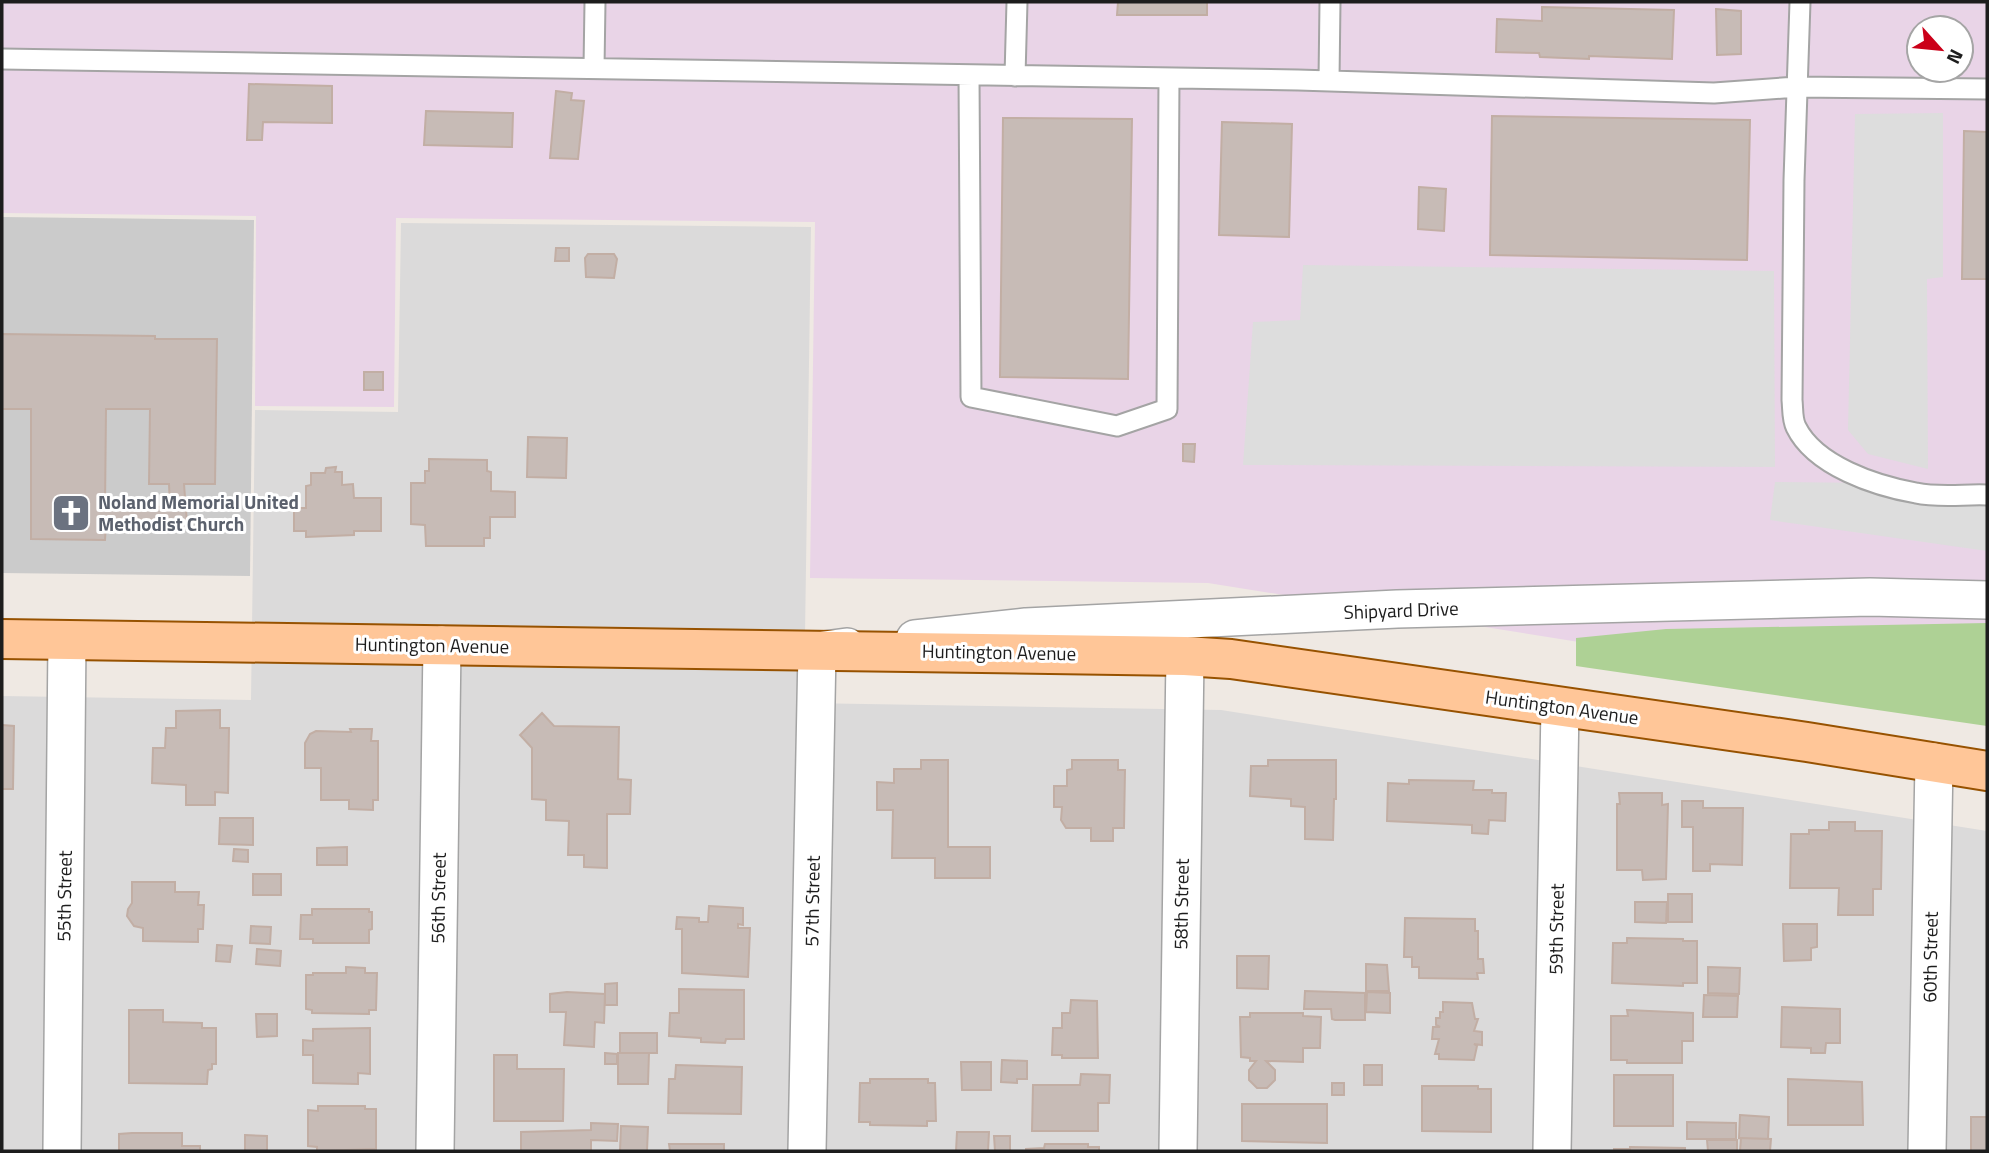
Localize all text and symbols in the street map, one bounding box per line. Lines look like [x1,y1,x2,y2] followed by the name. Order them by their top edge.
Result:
[1905,14,1975,84] north arrow
[1940,44,1972,69] text: N
[98,487,299,538] place label: Noland Memorial United Methodist Church
[50,492,92,534] church icon: Noland Memorial United Methodist Church
[1343,593,1459,626] street label: Shipyard Drive
[355,629,509,660] street label: Huntington Avenue
[922,636,1076,667] street label: Huntington Avenue
[1484,681,1641,732] street label: Huntington Avenue
[48,850,79,942] street label: 55th Street
[422,852,453,944] street label: 56th Street
[796,855,827,947] street label: 57th Street
[1165,858,1196,950] street label: 58th Street
[1540,883,1571,975] street label: 59th Street
[1914,911,1945,1003] street label: 60th Street

